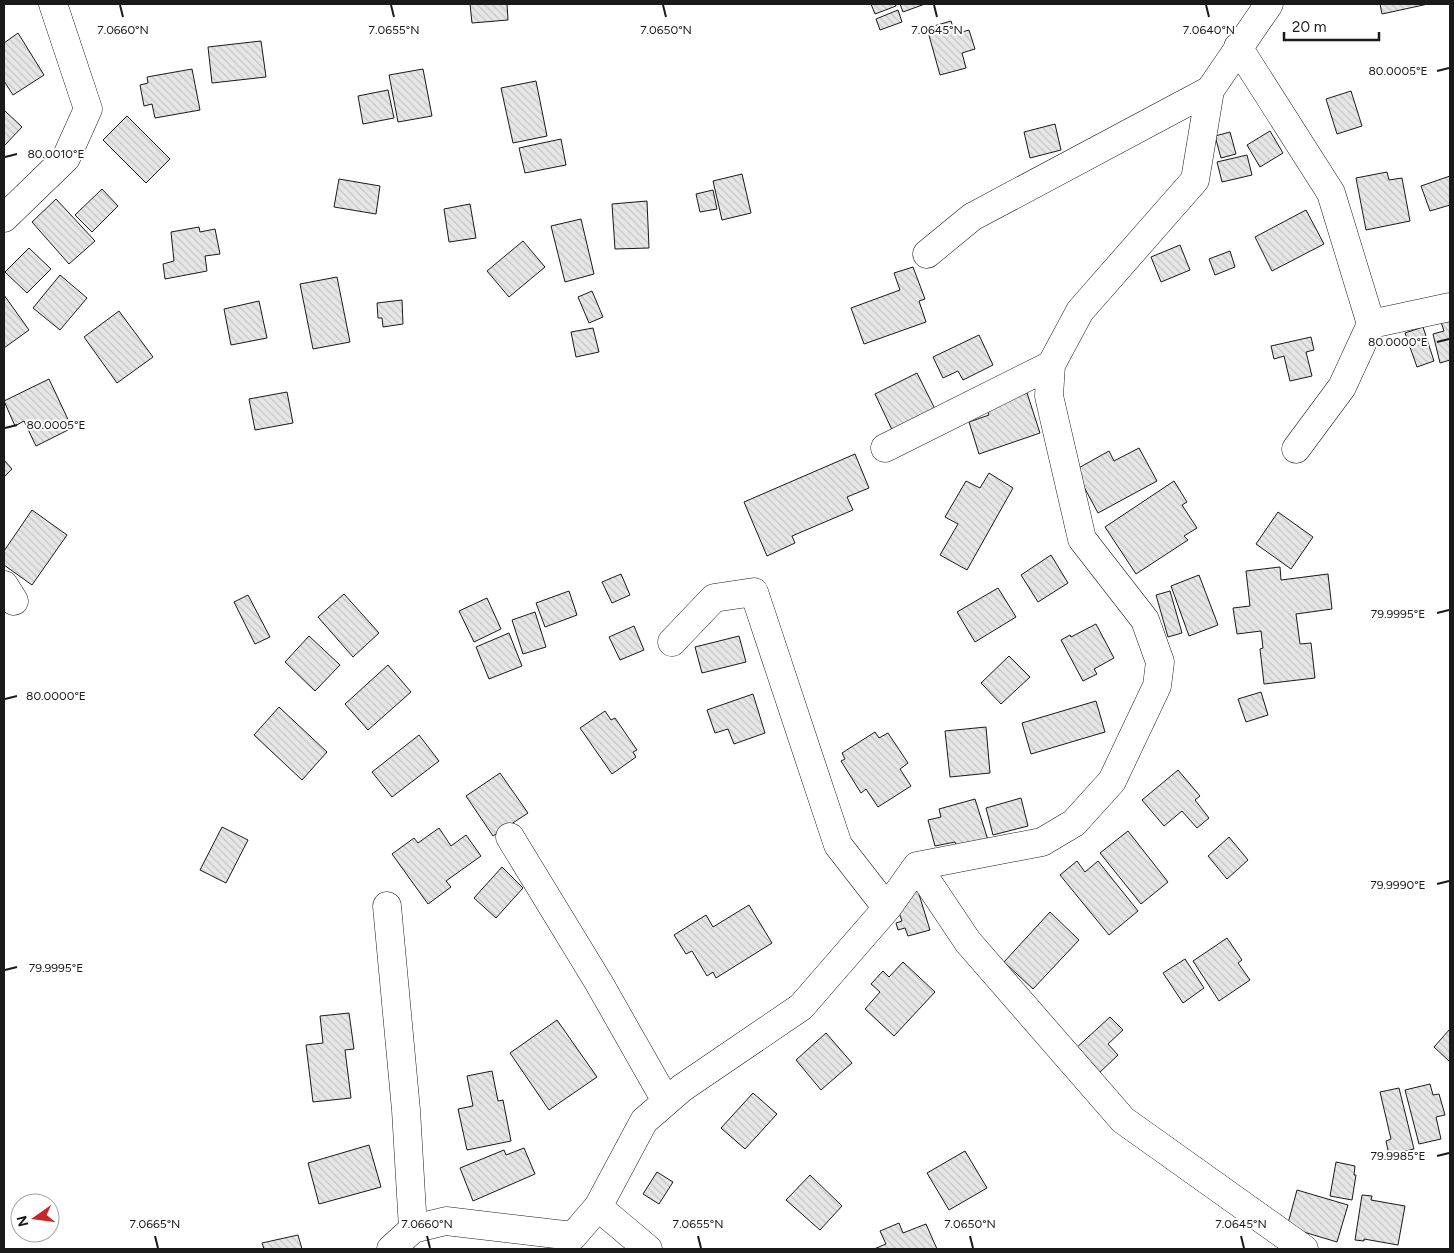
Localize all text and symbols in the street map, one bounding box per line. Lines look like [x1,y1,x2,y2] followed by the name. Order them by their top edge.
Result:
[1284,10,1379,42] scale bar
[1292,18,1326,36] text: 20 m
[97,23,149,37] text: 7.0660°N
[369,23,419,37] text: 7.0655°N
[640,23,692,37] text: 7.0650°N
[911,23,963,37] text: 7.0645°N
[1183,23,1235,37] text: 7.0640°N
[1368,64,1428,78] text: 80.0005°E
[27,147,85,161] text: 80.0010°E
[1368,335,1428,349] text: 80.0000°E
[26,418,86,432] text: 80.0005°E
[1371,607,1425,621] text: 79.9995°E
[26,689,86,703] text: 80.0000°E
[1370,878,1426,892] text: 79.9990°E
[29,961,83,975] text: 79.9995°E
[1370,1149,1426,1163] text: 79.9985°E
[10,1193,60,1243] north arrow
[13,1214,32,1228] text: N
[130,1217,180,1231] text: 7.0665°N
[401,1217,453,1231] text: 7.0660°N
[673,1217,723,1231] text: 7.0655°N
[944,1217,996,1231] text: 7.0650°N
[1215,1217,1267,1231] text: 7.0645°N

